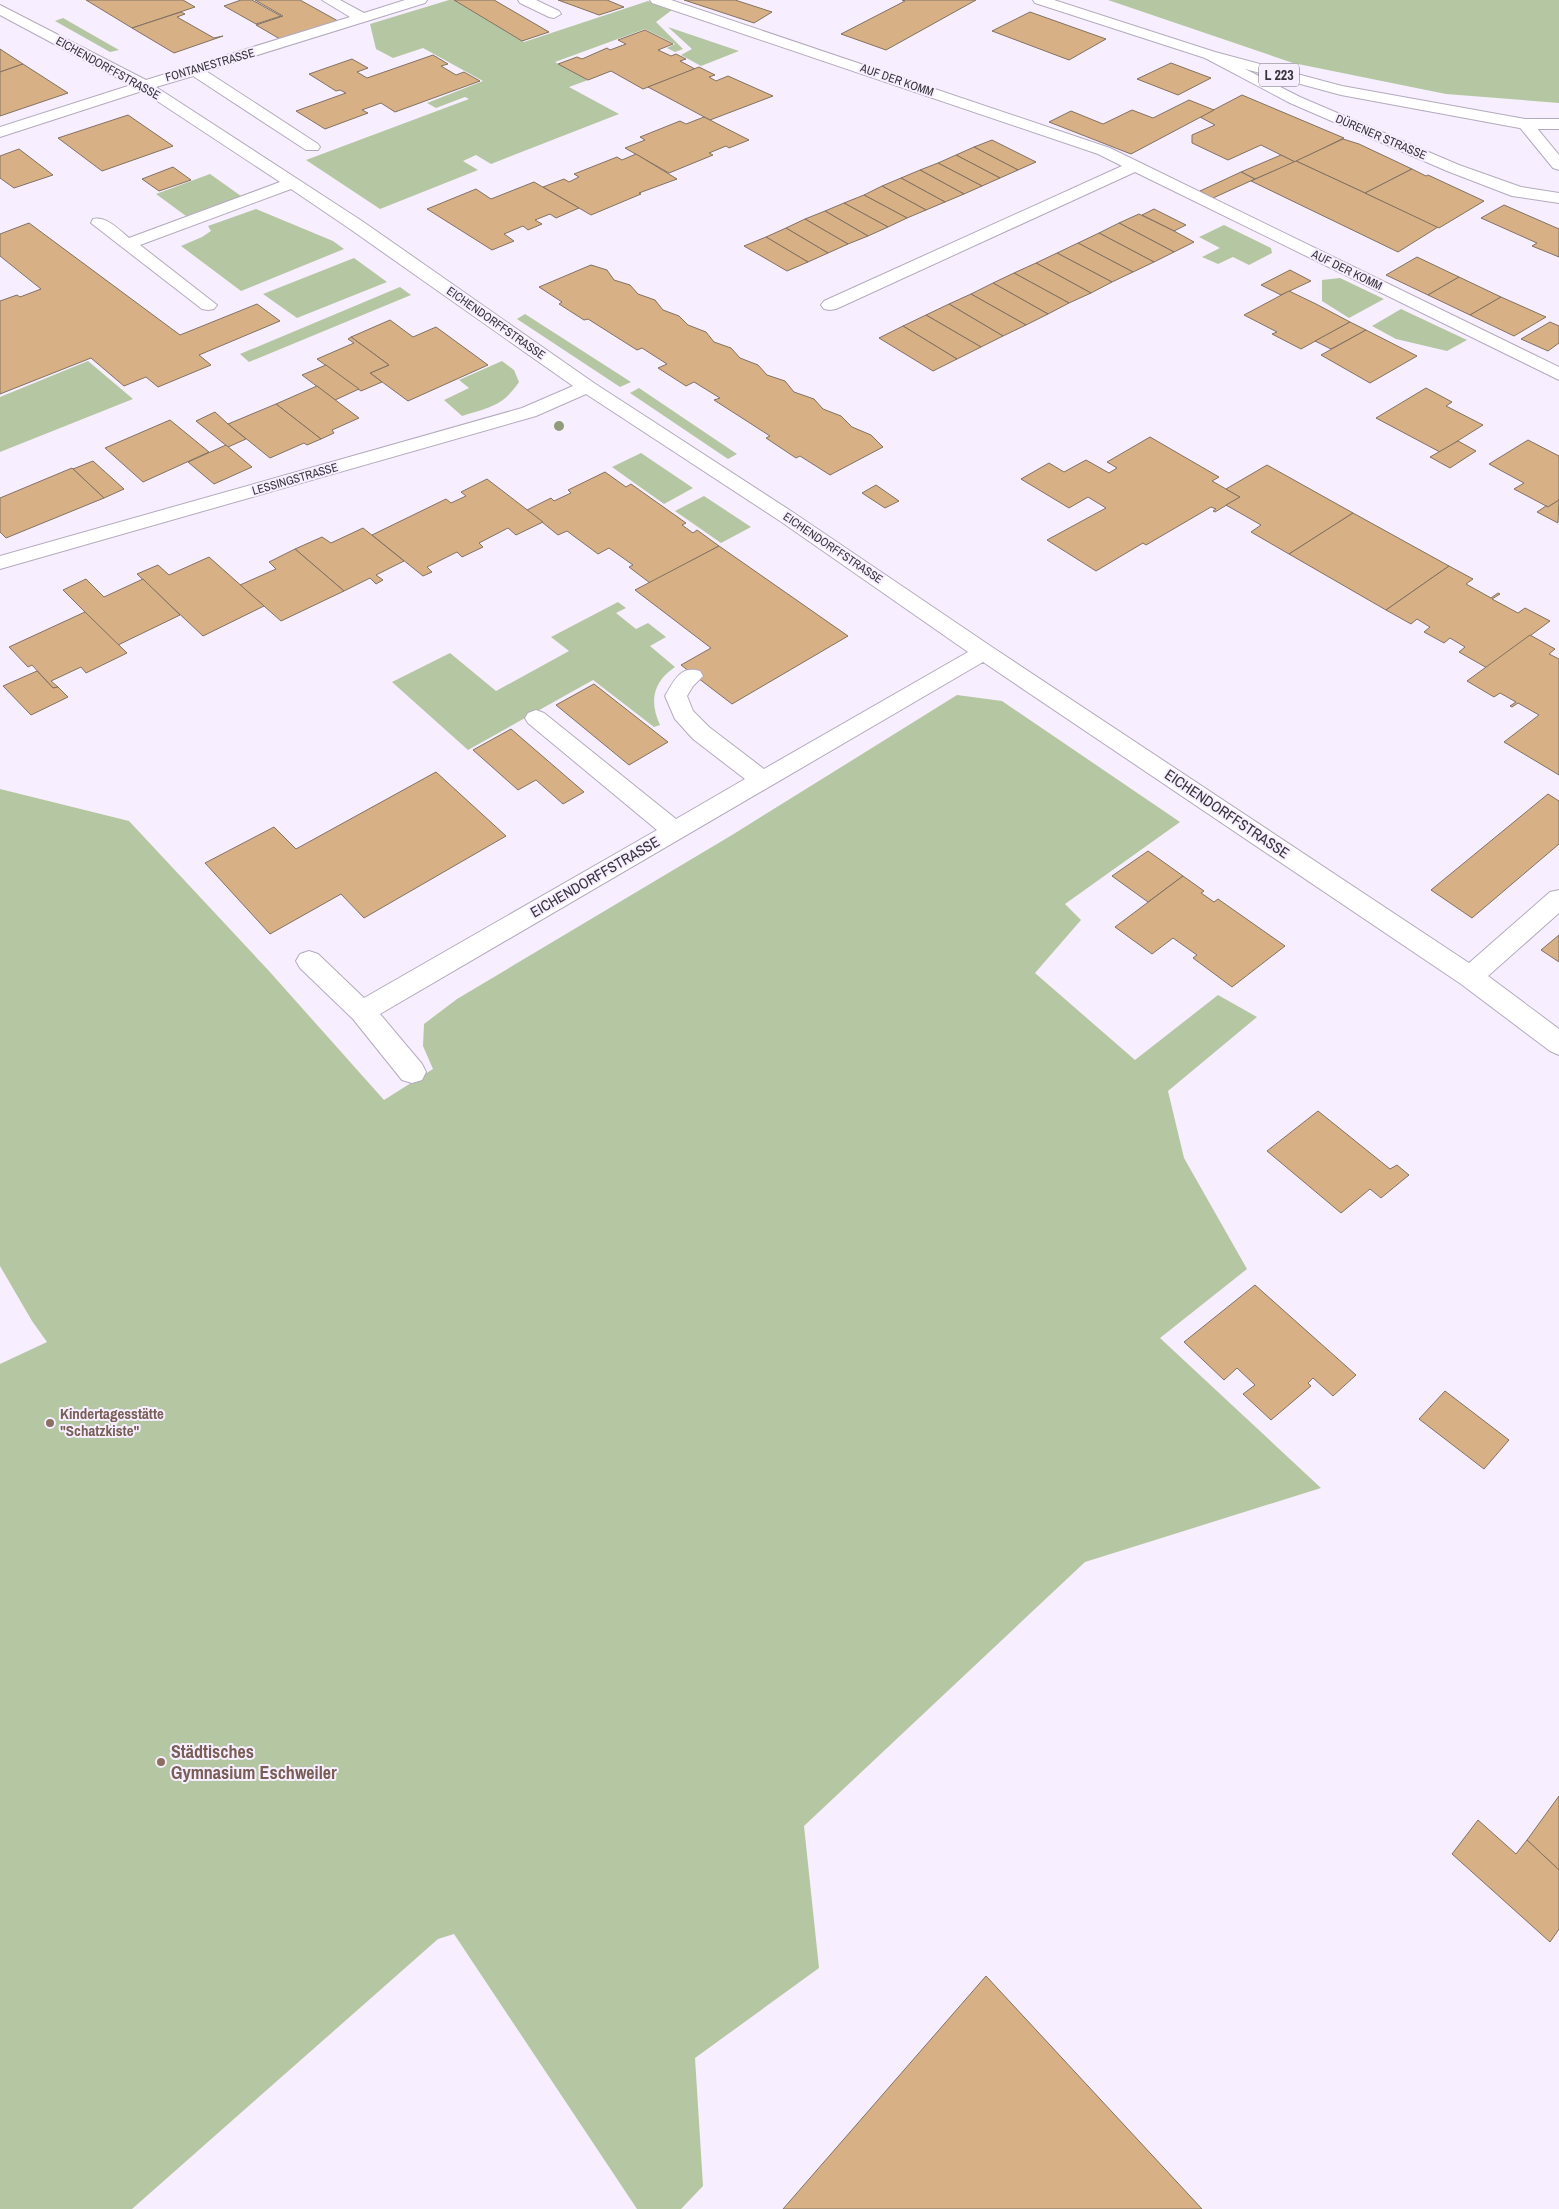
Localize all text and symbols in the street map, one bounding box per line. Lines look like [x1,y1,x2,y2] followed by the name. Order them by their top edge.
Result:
[53,33,163,103] street label: EICHENDORFFSTRASSE
[163,45,257,85] street label: FONTANESTRASSE
[857,60,936,100] street label: AUF DER KOMM
[1259,64,1299,86] road number: L 223
[1333,110,1429,163] street label: DÜRENER STRASSE
[1308,246,1385,294] street label: AUF DER KOMM
[443,283,549,363] street label: EICHENDORFFSTRASSE
[250,459,340,499] street label: LESSINGSTRASSE
[780,509,886,587] street label: EICHENDORFFSTRASSE
[1161,764,1294,863] street label: EICHENDORFFSTRASSE
[526,831,663,922] street label: EICHENDORFFSTRASSE
[60,1403,164,1441] place label: Kindertagesstätte "Schatzkiste"
[44,1417,56,1429] marker: Kindertagesstätte "Schatzkiste"
[171,1739,337,1785] place label: Städtisches Gymnasium Eschweiler
[155,1756,167,1768] marker: Städtisches Gymnasium Eschweiler

